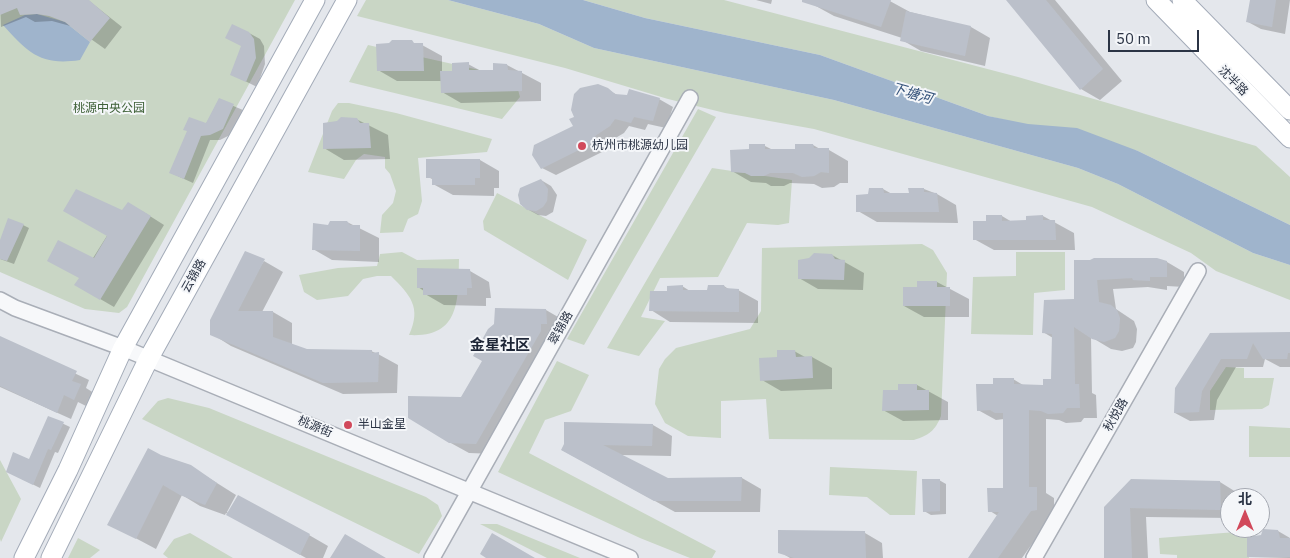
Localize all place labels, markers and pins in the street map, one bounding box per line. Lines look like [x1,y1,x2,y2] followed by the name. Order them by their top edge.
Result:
[592,139,688,153] place label: 杭州市桃源幼儿园
[576,140,588,152] marker: 杭州市桃源幼儿园
[358,418,406,432] place label: 半山金星
[342,419,354,431] marker: 半山金星

